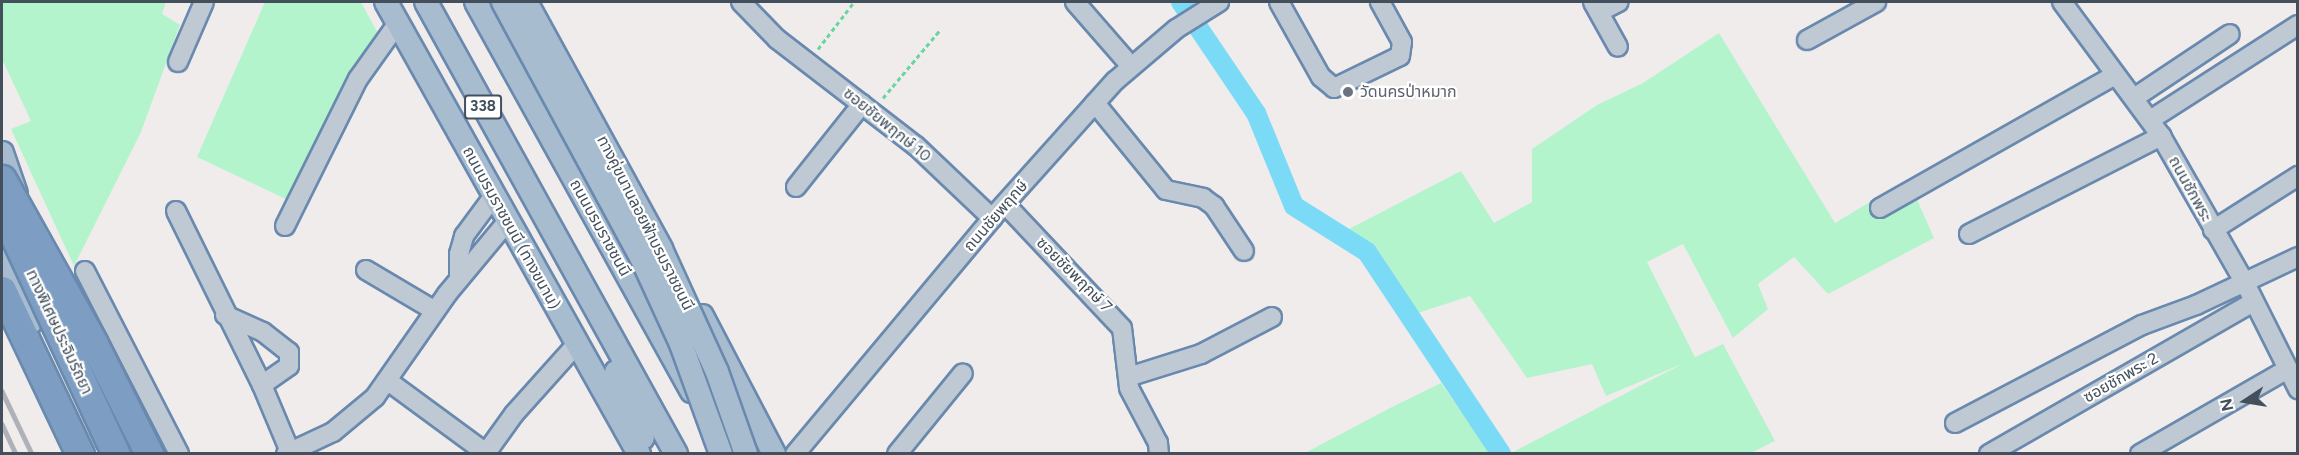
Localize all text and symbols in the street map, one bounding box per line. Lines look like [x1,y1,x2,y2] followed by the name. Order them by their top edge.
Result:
[1360,82,1457,102] place label: วัดนครป่าหมาก
[839,84,935,166] street label: ซอยชัยพฤกษ์ 10
[1341,85,1355,99] marker: วัดนครป่าหมาก
[464,95,502,119] road number: 338
[593,132,697,314] street label: ทางคู่ขนานลอยฟ้าบรมราชชนนี
[458,143,564,313] street label: ถนนบรมราชชนนี (ทางขนาน)
[2164,153,2216,225] street label: ถนนชักพระ
[565,176,635,280] street label: ถนนบรมราชชนนี
[960,176,1032,256] street label: ถนนชัยพฤกษ์
[1032,233,1116,317] street label: ซอยชัยพฤกษ์ 7
[22,267,96,397] street label: ทางพิเศษประจิมรัถยา
[2080,349,2162,407] street label: ซอยชักพระ 2
[2215,371,2275,431] north arrow
[2216,397,2237,413] text: N

